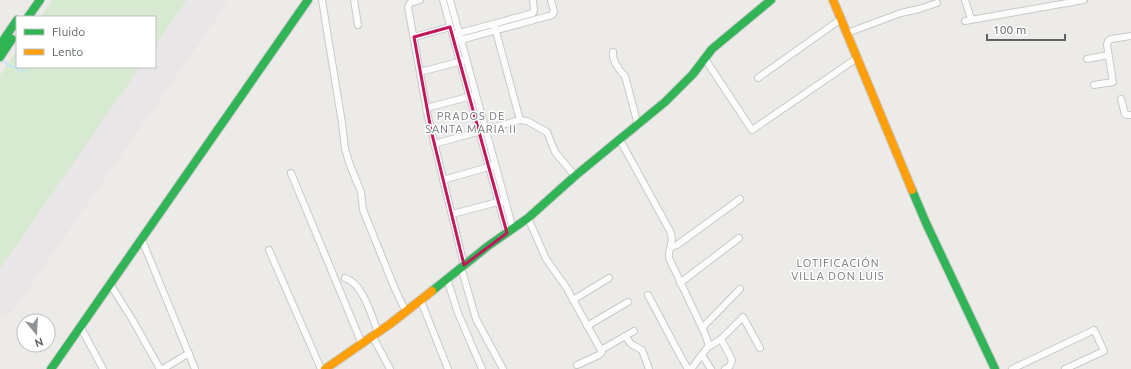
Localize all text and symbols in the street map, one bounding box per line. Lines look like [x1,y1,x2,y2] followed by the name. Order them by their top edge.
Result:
[16,16,156,68] legend
[987,16,1065,42] scale bar
[993,23,1026,36] text: 100 m
[52,25,85,38] text: Fluido
[52,45,83,58] text: Lento
[425,110,517,135] district label: PRADOS DE SANTA MARIA II
[791,256,885,282] district label: LOTIFICACIÓN VILLA DON LUIS
[16,313,56,353] north arrow
[33,336,45,349] text: N

